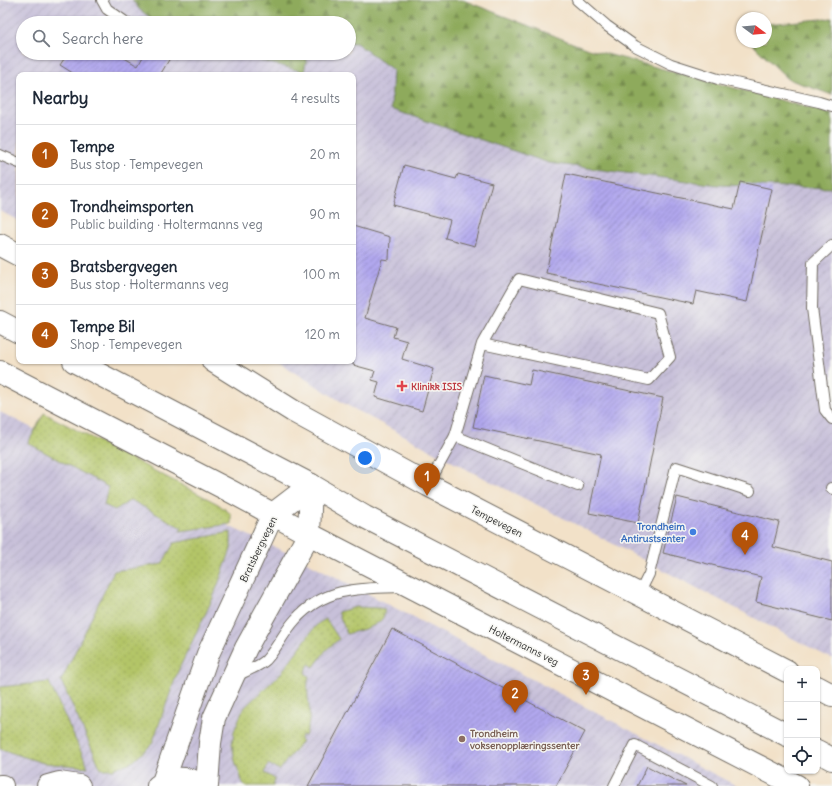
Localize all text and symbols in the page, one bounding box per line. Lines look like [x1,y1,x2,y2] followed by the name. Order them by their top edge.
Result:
[736,12,772,48] north arrow
[16,16,356,60] search box
[30,27,52,49] icon: search
[62,29,143,48] text: Search here
[32,87,88,109] text: Nearby
[291,90,340,107] text: 4 results
[70,137,115,156] text: Tempe
[42,146,48,163] text: 1
[310,146,340,163] text: 20 m
[70,156,203,173] text: Bus stop · Tempevegen
[70,197,194,216] text: Trondheimsporten
[41,206,49,223] text: 2
[309,206,340,223] text: 90 m
[70,216,263,233] text: Public building · Holtermanns veg
[70,257,177,276] text: Bratsbergvegen
[41,266,49,283] text: 3
[303,266,340,283] text: 100 m
[70,276,229,293] text: Bus stop · Holtermanns veg
[70,317,135,336] text: Tempe Bil
[41,326,49,343] text: 4
[305,326,340,343] text: 120 m
[70,336,182,353] text: Shop · Tempevegen
[396,380,408,392] marker: Klinikk ISIS
[411,380,463,393] place label: Klinikk ISIS
[355,448,375,468] your location
[414,463,440,496] pin: 1
[469,503,525,540] street label: Tempevegen
[237,514,280,584] street label: Bratsbergvegen
[621,520,686,545] place label: Trondheim Antirustsenter
[732,522,758,555] pin: 4
[688,527,698,537] marker: Trondheim Antirustsenter
[487,622,561,669] street label: Holtermanns veg
[573,662,599,695] pin: 3
[784,666,820,774] map controls
[784,666,820,702] button: +
[502,680,528,713] pin: 2
[784,702,820,738] button: −
[470,727,580,752] place label: Trondheim voksenopplæringssenter
[457,734,467,744] marker: Trondheim voksenopplæringssenter
[784,738,820,774] button: locate

